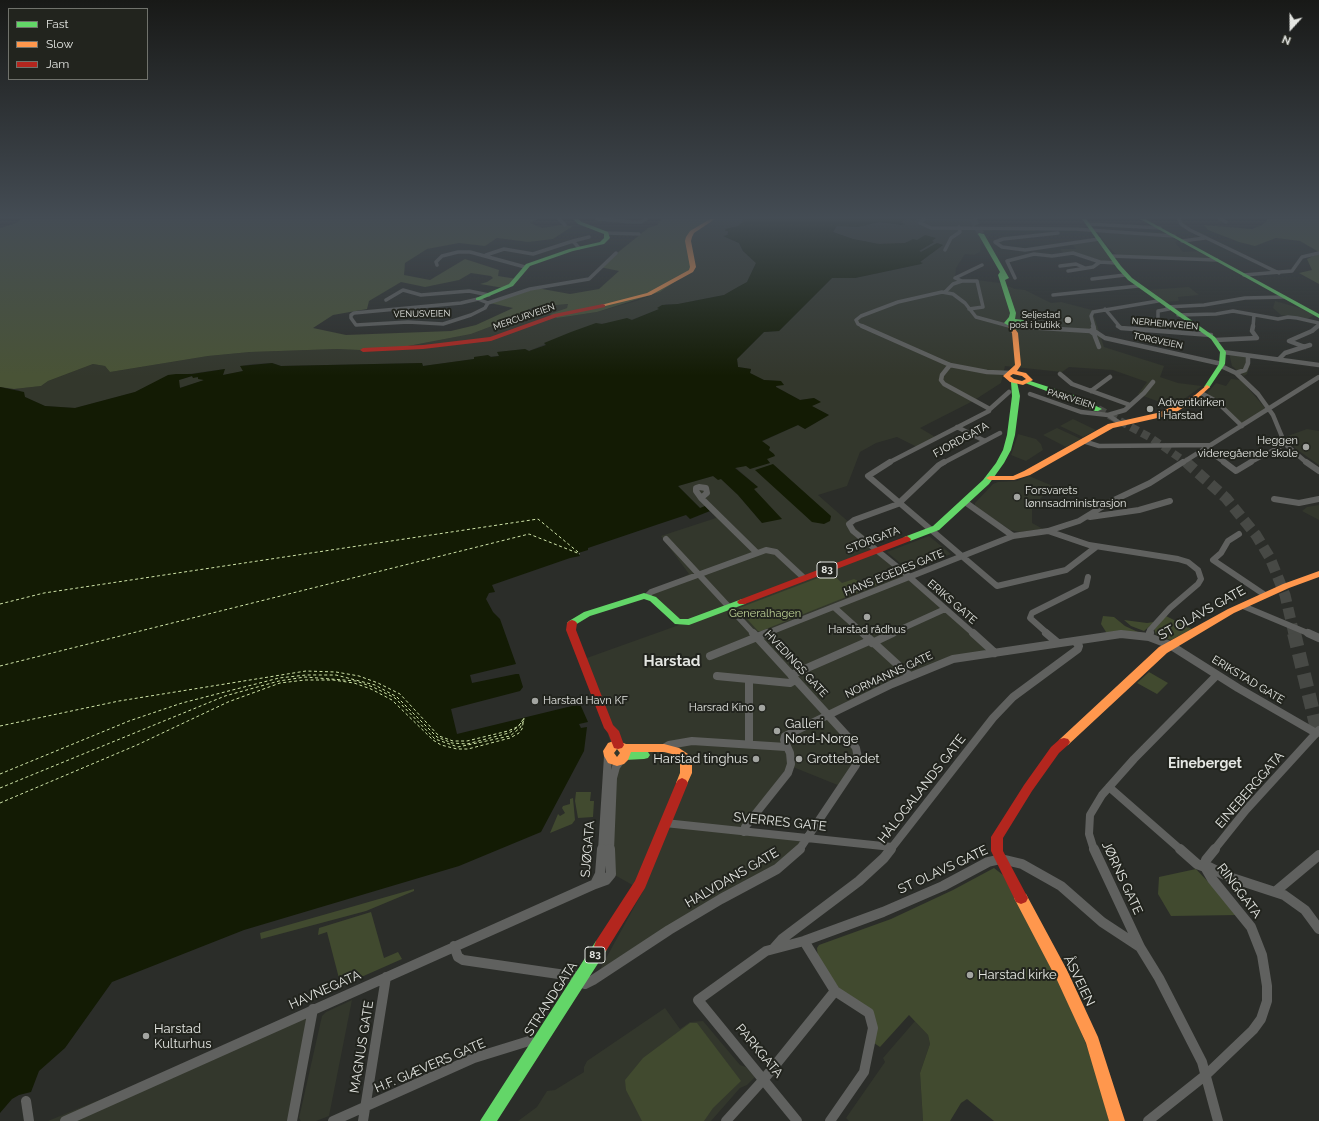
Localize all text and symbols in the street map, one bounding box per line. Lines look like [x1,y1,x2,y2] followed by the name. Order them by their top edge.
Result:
[8,8,148,80] legend
[1271,8,1311,48] north arrow
[46,17,69,31] text: Fast
[1280,32,1293,47] text: N
[46,37,73,51] text: Slow
[46,57,69,71] text: Jam
[492,301,556,333] street label: MERCURVEIEN
[393,308,451,320] street label: VENUSVEIEN
[1010,310,1060,331] place label: Seljestad post i butikk
[1063,315,1073,325] marker: Seljestad post i butikk
[1131,316,1199,332] street label: NERHEIMVEIEN
[1132,330,1184,352] street label: TORGVEIEN
[1046,387,1096,411] street label: PARKVEIEN
[1158,396,1225,422] place label: Adventkirken i Harstad
[1145,404,1155,414] marker: Adventkirken i Harstad
[931,419,991,461] street label: FJORDGATA
[1198,434,1298,460] place label: Heggen videregående skole
[1301,442,1311,452] marker: Heggen videregående skole
[1025,484,1126,510] place label: Forsvarets lønnsadministrasjon
[1012,492,1022,502] marker: Forsvarets lønnsadministrasjon
[844,524,902,556] street label: STORGATA
[842,547,946,599] street label: HANS EGEDES GATE
[817,562,837,578] road number: 83
[925,577,979,627] street label: ERIKS GATE
[1156,583,1248,643] street label: ST OLAVS GATE
[729,607,801,621] park label: Generalhagen
[862,612,872,622] marker: Harstad rådhus
[828,623,906,637] place label: Harstad rådhus
[762,628,830,700] street label: HVEDINGS GATE
[843,649,935,701] street label: NORMANNS GATE
[644,652,700,670] district label: Harstad
[1209,653,1287,707] street label: ERIKSTAD GATE
[543,694,628,708] place label: Harstad Havn KF
[530,696,540,706] marker: Harstad Havn KF
[689,701,754,715] place label: Harsrad Kino
[757,703,767,713] marker: Harsrad Kino
[785,716,858,747] place label: Galleri Nord-Norge
[772,726,782,736] marker: Galleri Nord-Norge
[875,732,969,846] street label: HÅLOGALANDS GATE
[1212,748,1288,832] street label: EINEBERGGATA
[653,751,748,767] place label: Harstad tinghus
[807,751,880,767] place label: Grottebadet
[751,754,761,764] marker: Harstad tinghus
[794,754,804,764] marker: Grottebadet
[1168,756,1242,772] district label: Eineberget
[733,809,827,835] street label: SVERRES GATE
[578,820,598,878] street label: SJØGATA
[1098,839,1146,917] street label: JØRNS GATE
[896,842,990,898] street label: ST OLAVS GATE
[682,845,782,911] street label: HALVDANS GATE
[1213,861,1265,921] street label: RINGGATA
[585,947,605,963] road number: 83
[1060,953,1098,1009] street label: ÅSVEIEN
[521,959,581,1039] street label: STRANDGATA
[287,967,363,1013] street label: HAVNEGATA
[978,967,1057,983] place label: Harstad kirke
[965,970,975,980] marker: Harstad kirke
[347,1000,377,1094] street label: MAGNUS GATE
[154,1021,212,1052] place label: Harstad Kulturhus
[732,1021,786,1081] street label: PARKGATA
[141,1031,151,1041] marker: Harstad Kulturhus
[372,1036,488,1096] street label: H.F. GIÆVERS GATE

